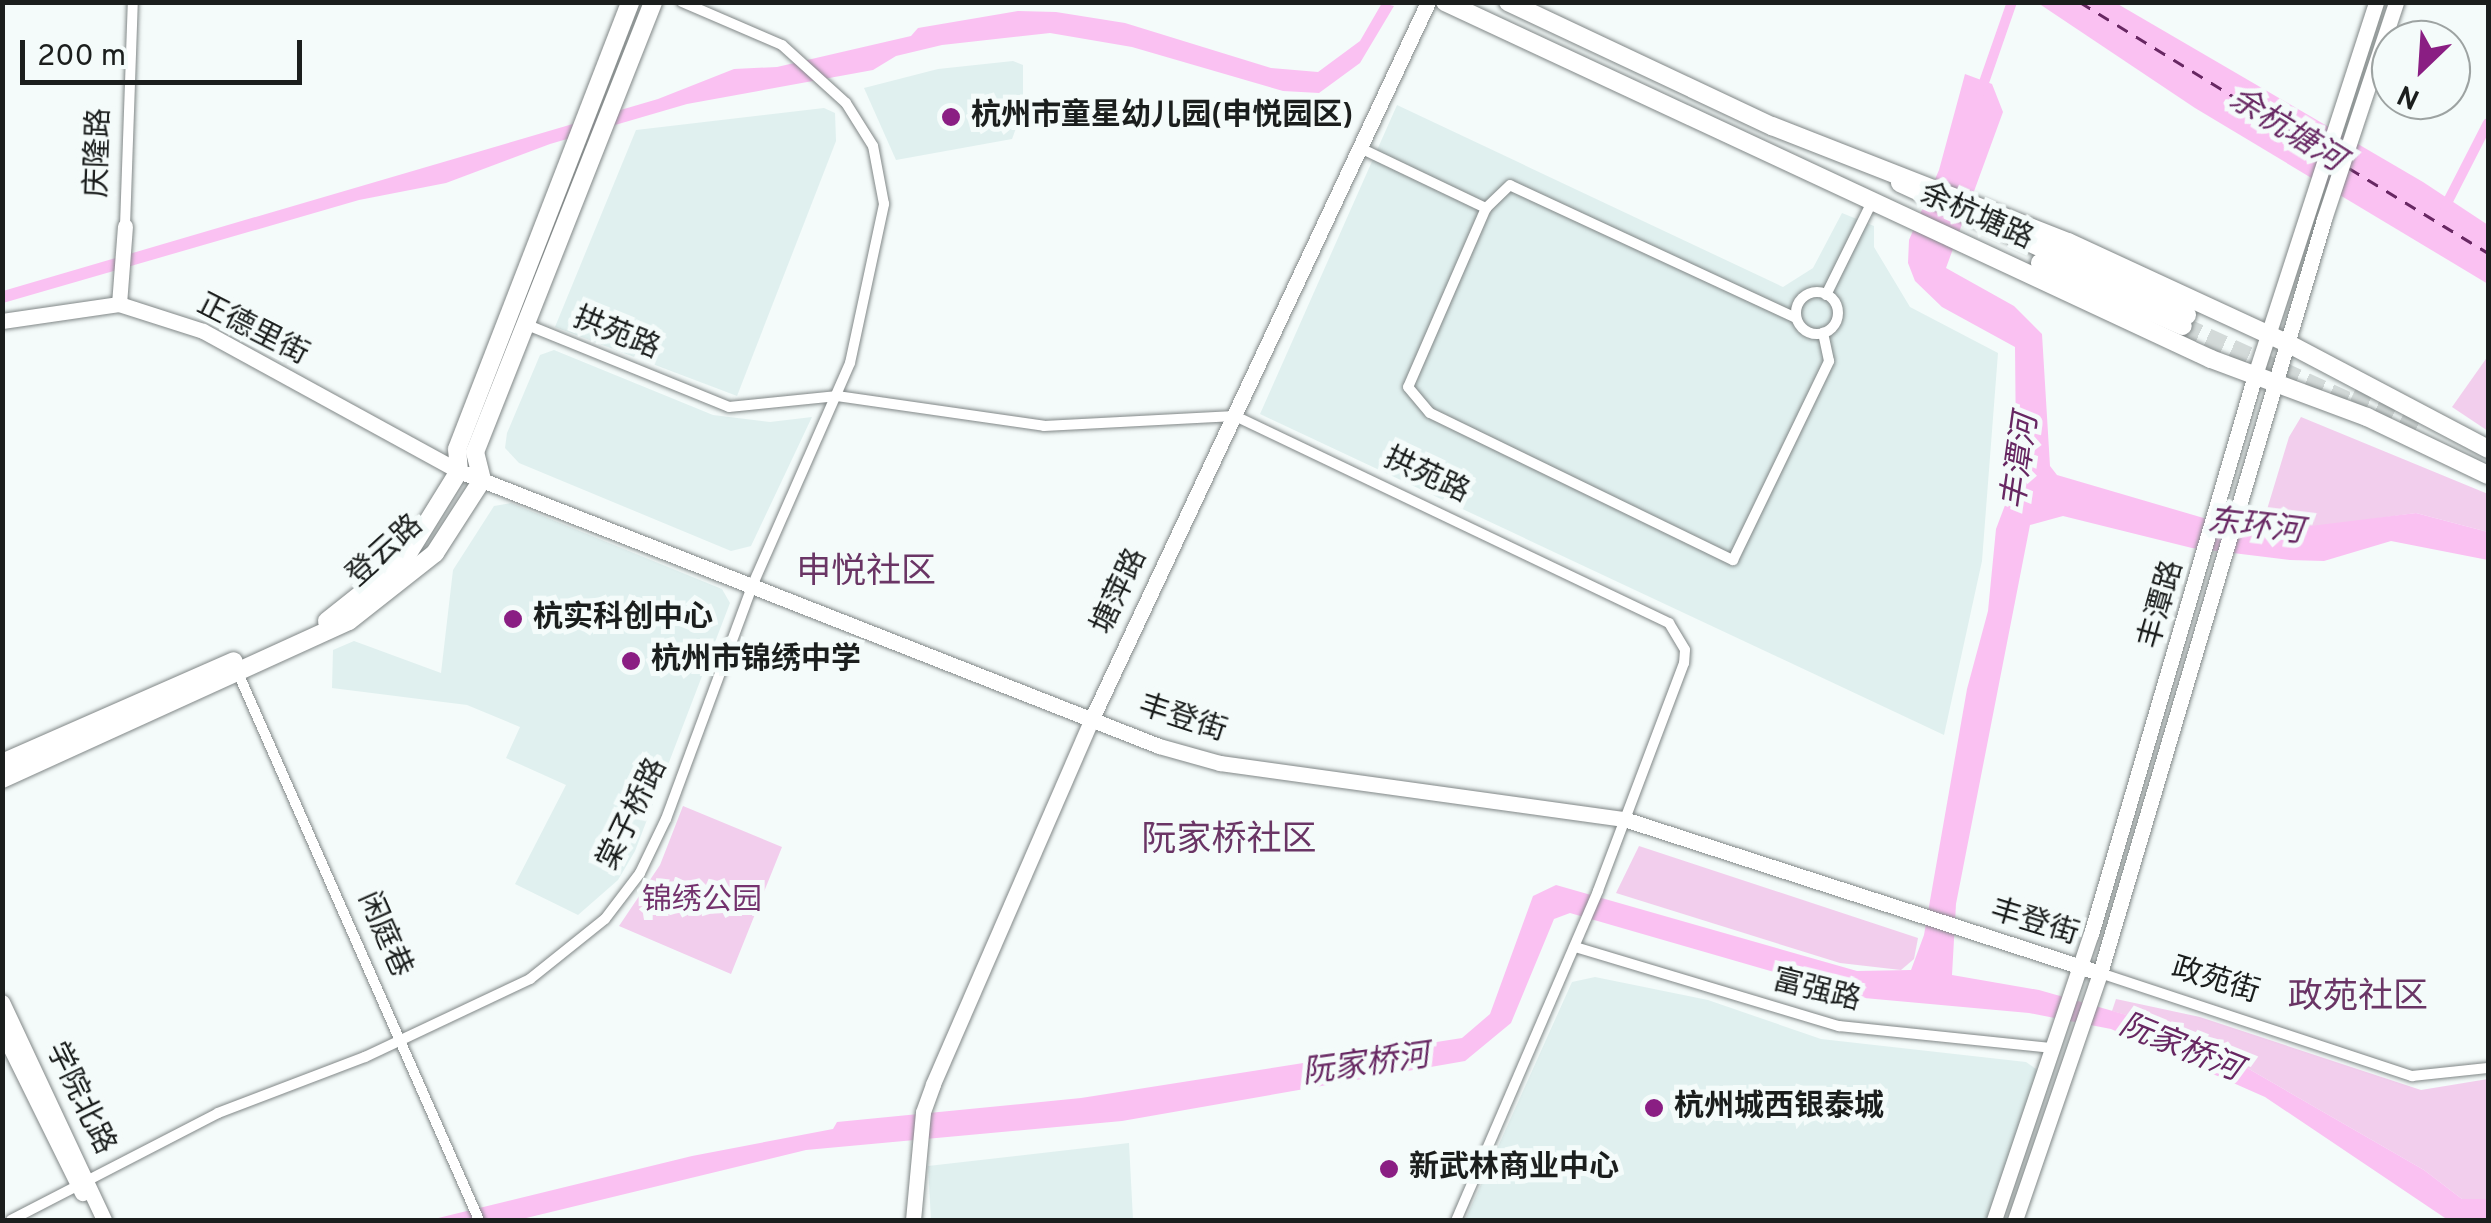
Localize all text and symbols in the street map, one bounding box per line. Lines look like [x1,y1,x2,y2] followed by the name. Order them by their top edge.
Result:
[25,20,308,82] scale bar
[2371,20,2471,120] north arrow
[37,39,126,76] text: 200 m
[2392,75,2426,116] text: N
[2222,81,2350,181] water label: 余杭塘河
[971,99,1353,135] place label: 杭州市童星幼儿园(申悦园区)
[940,106,962,128] marker: 杭州市童星幼儿园(申悦园区)
[80,107,120,199] street label: 庆隆路
[1914,177,2038,259] street label: 余杭塘路
[190,288,314,374] street label: 正德里街
[568,301,664,369] street label: 拱苑路
[1996,412,2048,512] water label: 丰潭河
[1378,442,1474,512] street label: 拱苑路
[2205,503,2305,553] water label: 东环河
[341,509,431,595] street label: 登云路
[1086,544,1156,640] street label: 塘萍路
[796,552,936,594] district label: 申悦社区
[2133,557,2193,653] street label: 丰潭路
[533,601,713,637] place label: 杭实科创中心
[502,608,524,630] marker: 杭实科创中心
[651,643,861,679] place label: 杭州市锦绣中学
[620,650,642,672] marker: 杭州市锦绣中学
[1134,689,1230,751] street label: 丰登街
[592,753,676,877] street label: 棠子桥路
[1142,820,1316,862] district label: 阮家桥社区
[642,884,762,920] park label: 锦绣公园
[348,887,418,983] street label: 闲庭巷
[1986,894,2082,954] street label: 丰登街
[2167,952,2263,1012] street label: 政苑街
[1768,964,1864,1020] street label: 富强路
[2288,977,2428,1019] district label: 政苑社区
[2113,1007,2247,1091] water label: 阮家桥河
[37,1037,121,1161] street label: 学院北路
[1300,1038,1432,1094] water label: 阮家桥河
[1674,1090,1884,1126] place label: 杭州城西银泰城
[1643,1097,1665,1119] marker: 杭州城西银泰城
[1409,1151,1619,1187] place label: 新武林商业中心
[1378,1158,1400,1180] marker: 新武林商业中心

